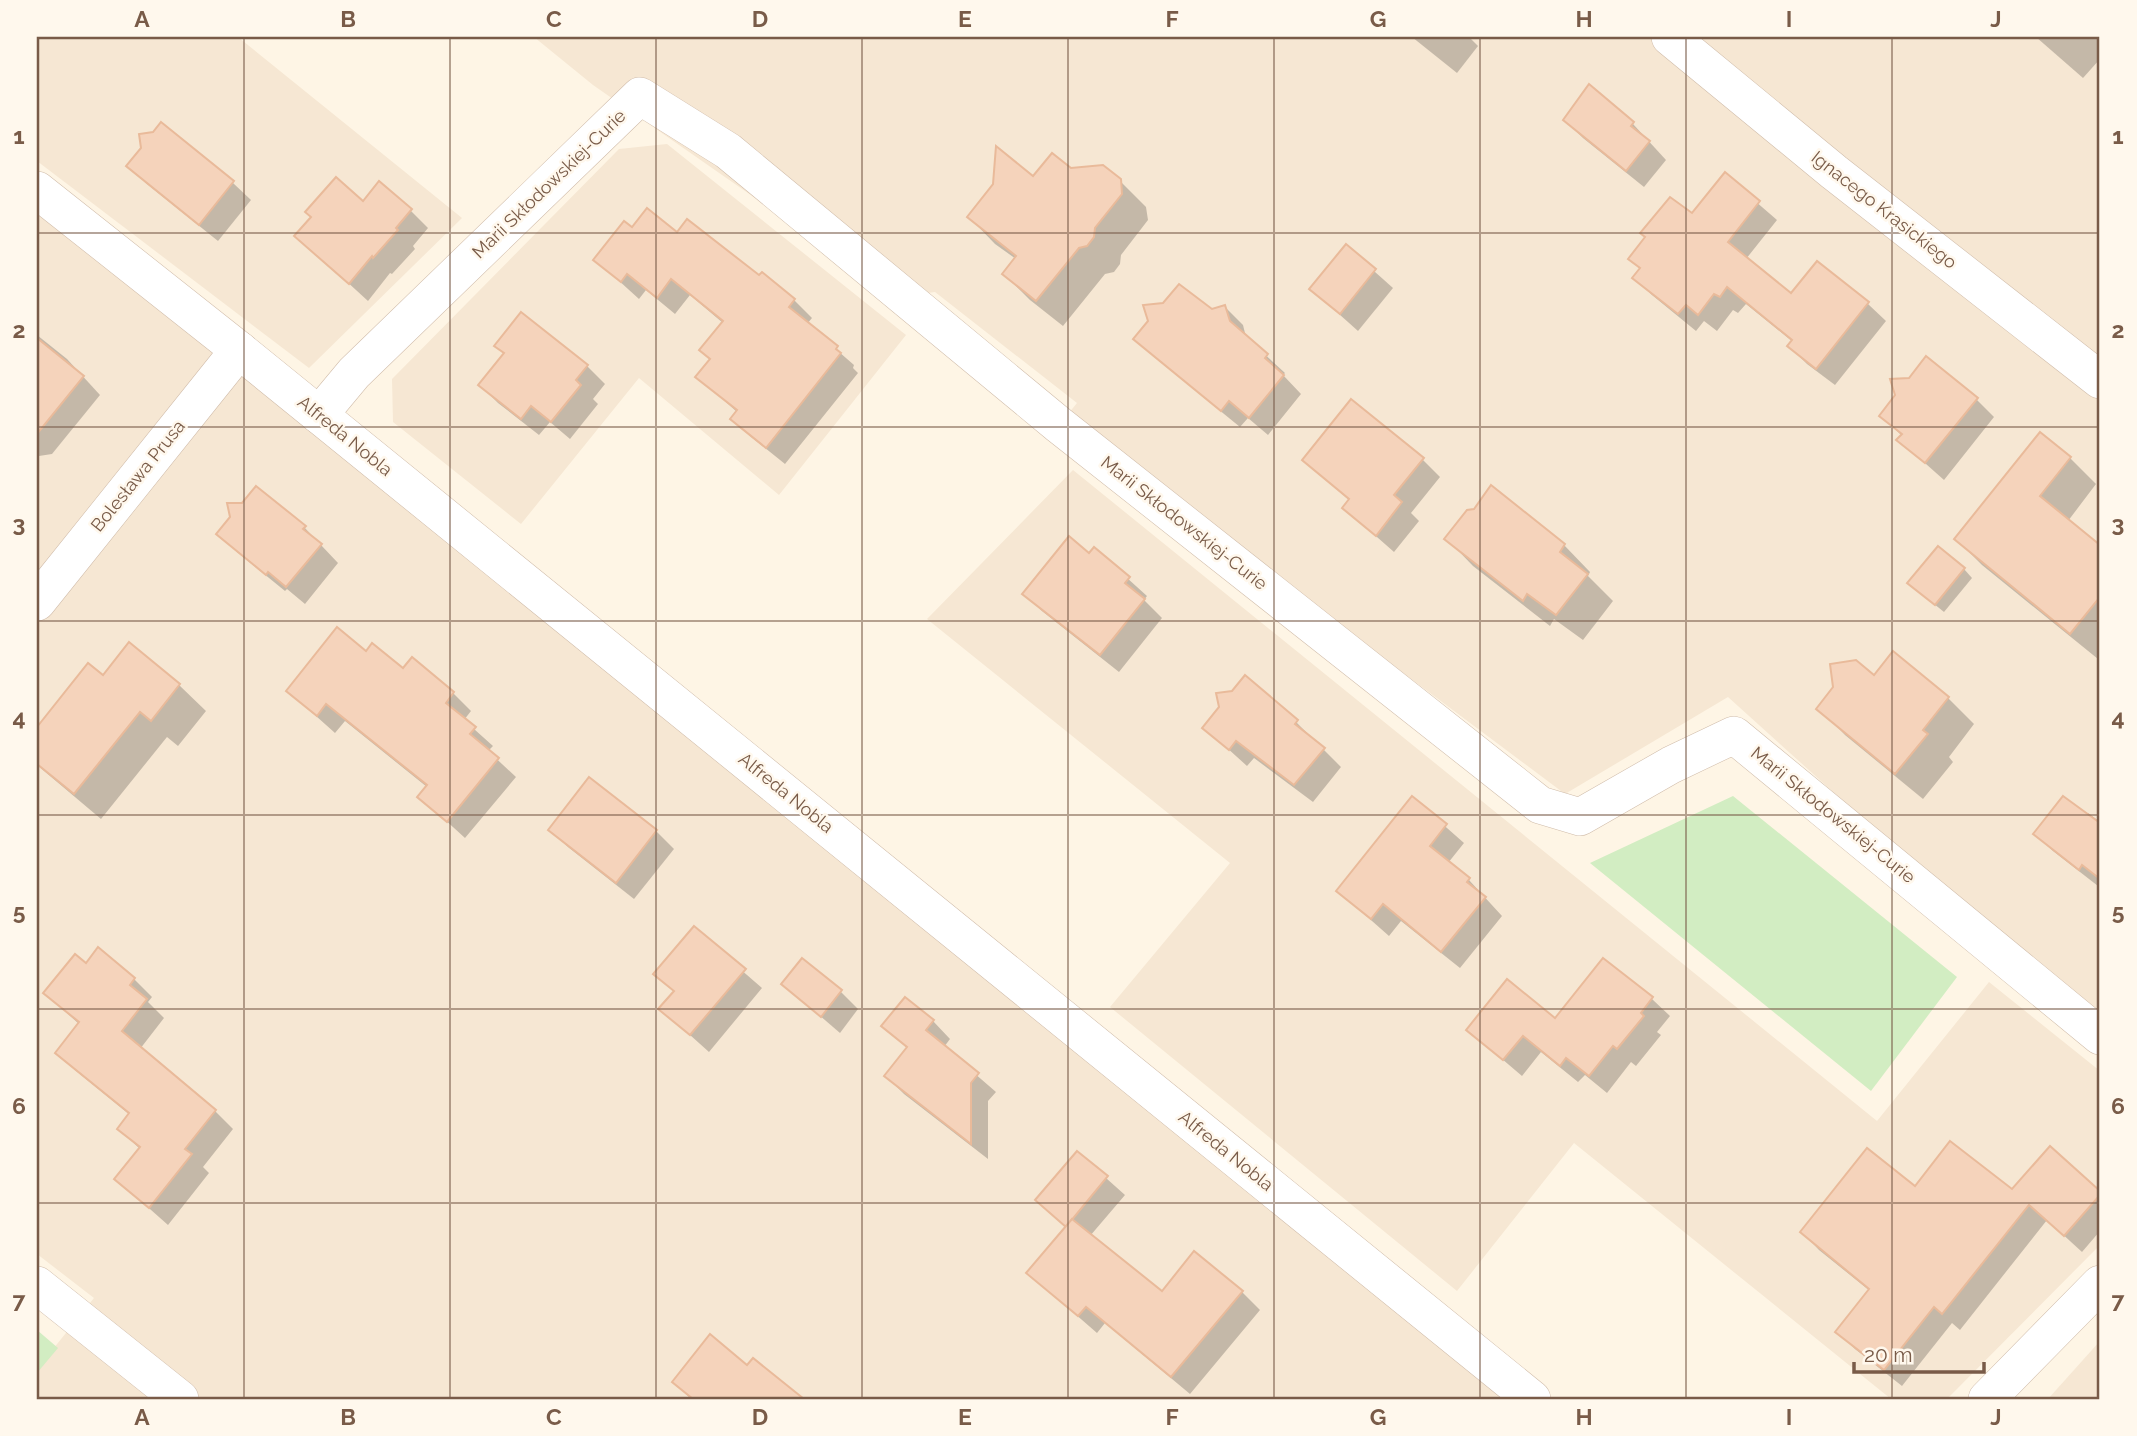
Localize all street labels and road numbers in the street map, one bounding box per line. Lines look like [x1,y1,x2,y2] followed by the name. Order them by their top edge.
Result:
[468,105,630,262] street label: Marii Skłodowskiej-Curie
[1807,146,1961,273] street label: Ignacego Krasickiego
[294,391,397,480] street label: Alfreda Nobla
[86,416,189,536] street label: Bolesława Prusa
[1097,451,1272,594] street label: Marii Skłodowskiej-Curie
[1747,742,1920,888] street label: Marii Skłodowskiej-Curie
[735,748,838,837] street label: Alfreda Nobla
[1175,1106,1278,1195] street label: Alfreda Nobla

